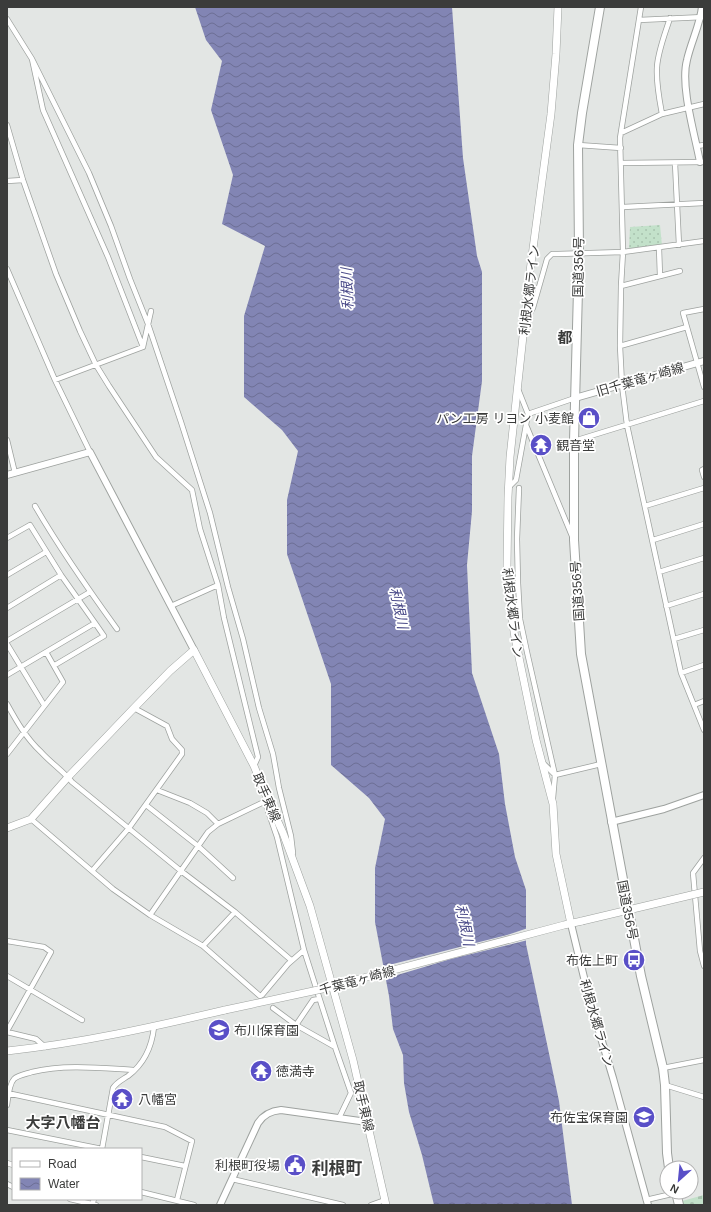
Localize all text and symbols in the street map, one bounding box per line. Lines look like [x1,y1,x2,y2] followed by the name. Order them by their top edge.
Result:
[570,237,587,297] street label: 国道356号
[517,244,542,336] street label: 利根水郷ライン
[338,266,356,310] water label: 利根川
[557,329,573,346] district label: 都
[594,360,686,399] street label: 旧千葉竜ヶ崎線
[576,405,602,431] shop icon: パン工房 リヨン 小麦館
[436,411,574,426] place label: パン工房 リヨン 小麦館
[528,432,554,458] temple icon: 観音堂
[556,438,595,453] place label: 観音堂
[568,560,587,622] street label: 国道356号
[500,567,525,659] street label: 利根水郷ライン
[387,586,412,632] water label: 利根川
[249,770,284,824] street label: 取手東線
[614,879,641,941] street label: 国道356号
[453,903,478,949] water label: 利根川
[621,947,647,973] bus stop icon: 布佐上町
[566,953,618,968] place label: 布佐上町
[318,963,397,998] street label: 千葉竜ヶ崎線
[577,977,616,1069] street label: 利根水郷ライン
[206,1017,232,1043] school or university icon: 布川保育園
[234,1023,299,1038] place label: 布川保育園
[248,1058,274,1084] temple icon: 徳満寺
[276,1064,315,1079] place label: 徳満寺
[350,1079,377,1133] street label: 取手東線
[109,1086,135,1112] temple icon: 八幡宮
[138,1092,177,1107] place label: 八幡宮
[631,1104,657,1130] school or university icon: 布佐宝保育園
[550,1110,628,1125] place label: 布佐宝保育園
[25,1114,101,1131] district label: 大字八幡台
[12,1148,142,1200] legend
[282,1152,308,1178] public building icon: 利根町役場
[48,1157,77,1171] text: Road
[215,1158,280,1173] place label: 利根町役場
[312,1159,363,1178] district label: 利根町
[659,1160,699,1200] north arrow
[48,1177,80,1191] text: Water
[668,1182,681,1196] text: N

